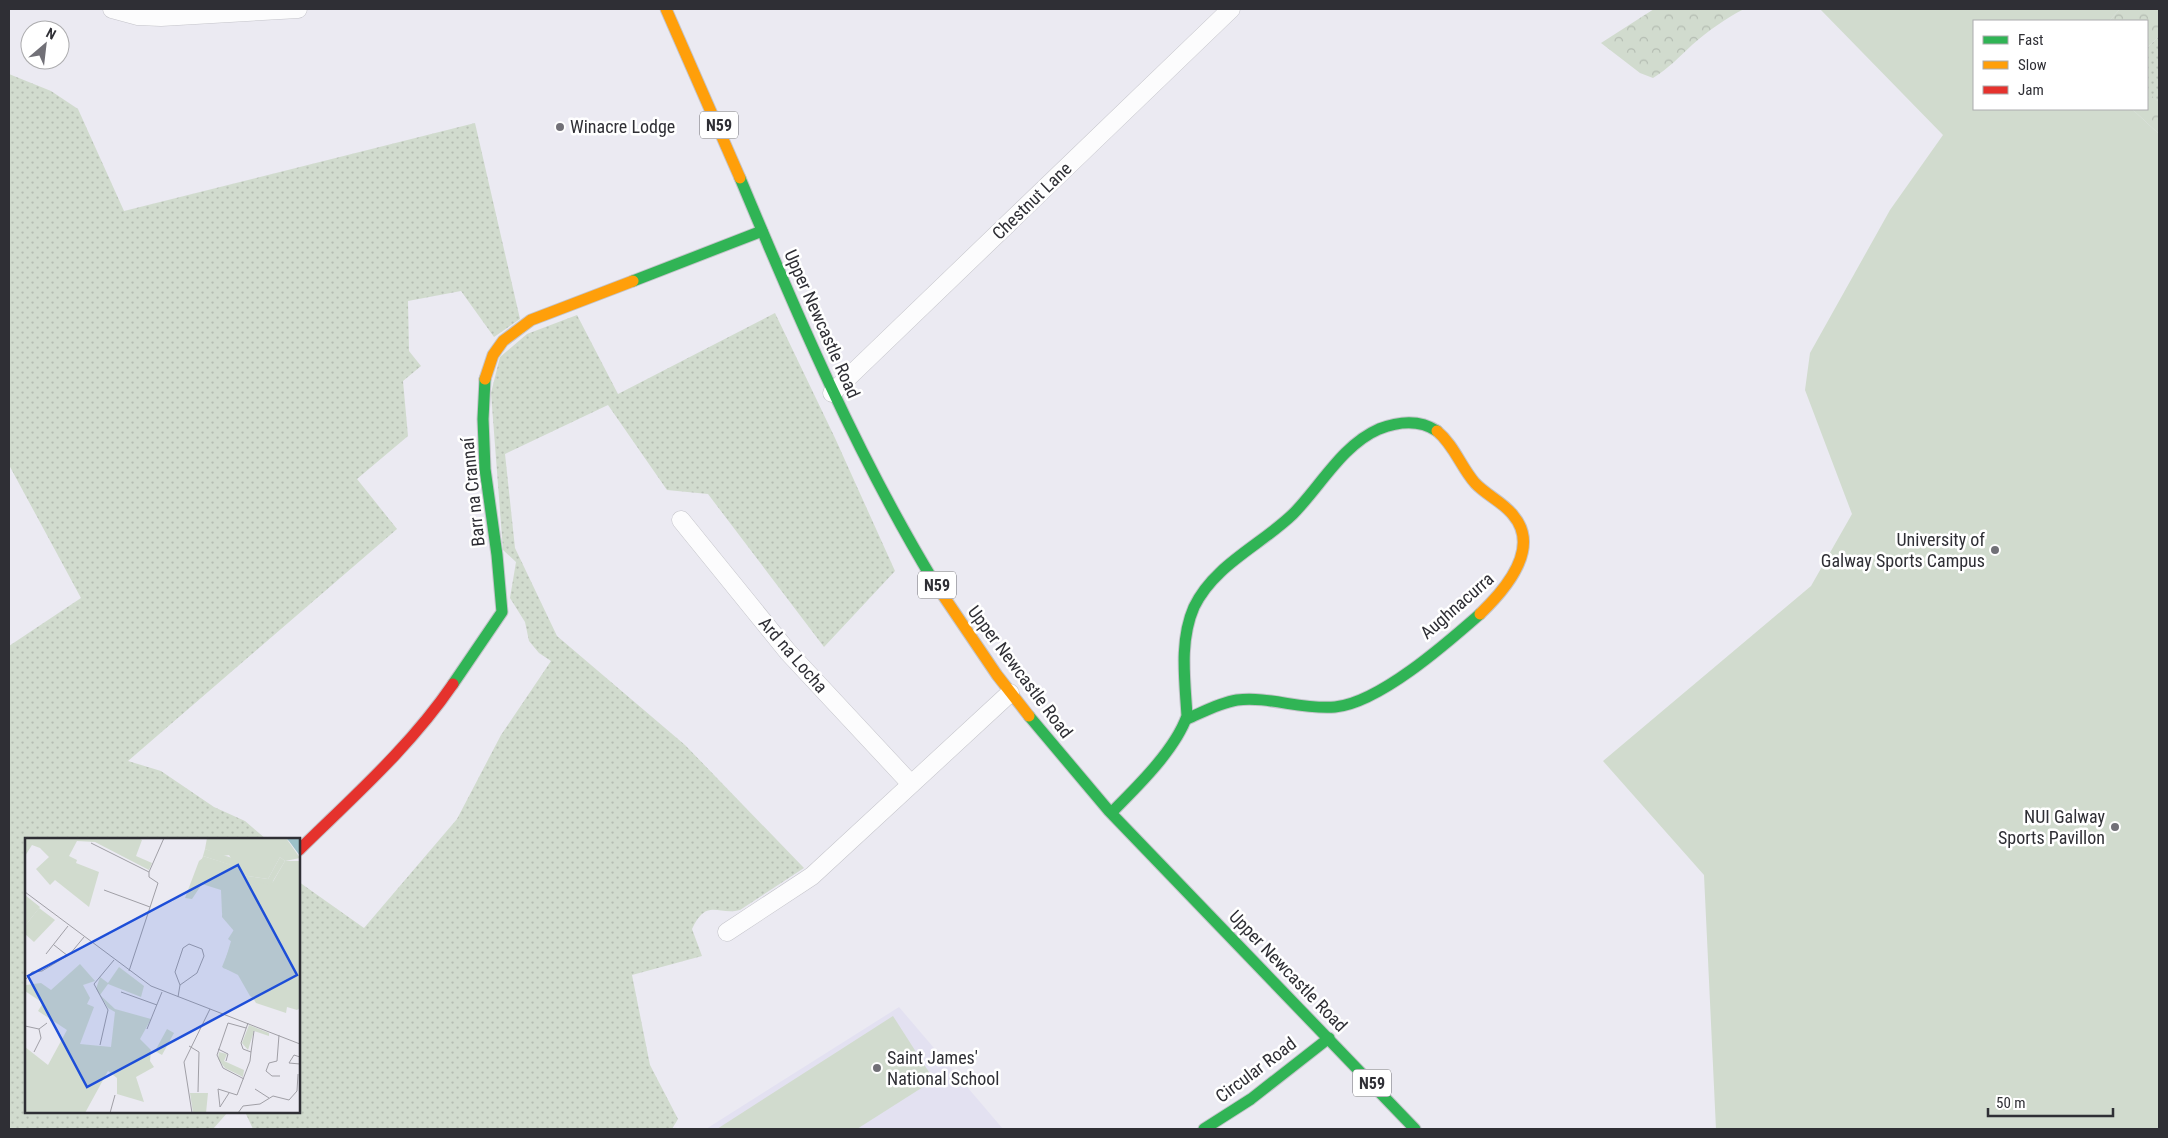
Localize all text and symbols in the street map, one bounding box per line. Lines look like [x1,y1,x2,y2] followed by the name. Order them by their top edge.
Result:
[20,20,70,70] north arrow
[1973,20,2148,110] legend
[44,24,59,43] text: N
[2018,31,2043,49] text: Fast
[2018,56,2047,74] text: Slow
[2018,81,2044,99] text: Jam
[700,112,738,138] road number: N59
[570,116,675,137] place label: Winacre Lodge
[554,121,566,133] marker: Winacre Lodge
[988,158,1076,244] street label: Chestnut Lane
[780,246,865,401] street label: Upper Newcastle Road
[456,436,489,547] street label: Barr na Crannaí
[1821,529,1985,571] place label: University of Galway Sports Campus
[1989,544,2001,556] marker: University of Galway Sports Campus
[1416,568,1498,643] street label: Aughnacurra
[918,572,956,598] road number: N59
[964,601,1077,742] street label: Upper Newcastle Road
[755,613,832,697] street label: Ard na Locha
[1998,806,2105,848] place label: NUI Galway Sports Pavillon
[2109,821,2121,833] marker: NUI Galway Sports Pavillon
[25,838,300,1113] inset map
[1225,906,1352,1036] street label: Upper Newcastle Road
[1211,1033,1300,1107] street label: Circular Road
[887,1047,999,1089] place label: Saint James' National School
[871,1062,883,1074] marker: Saint James' National School
[1353,1070,1391,1096] road number: N59
[1988,1086,2113,1118] scale bar
[1996,1094,2026,1112] text: 50 m

